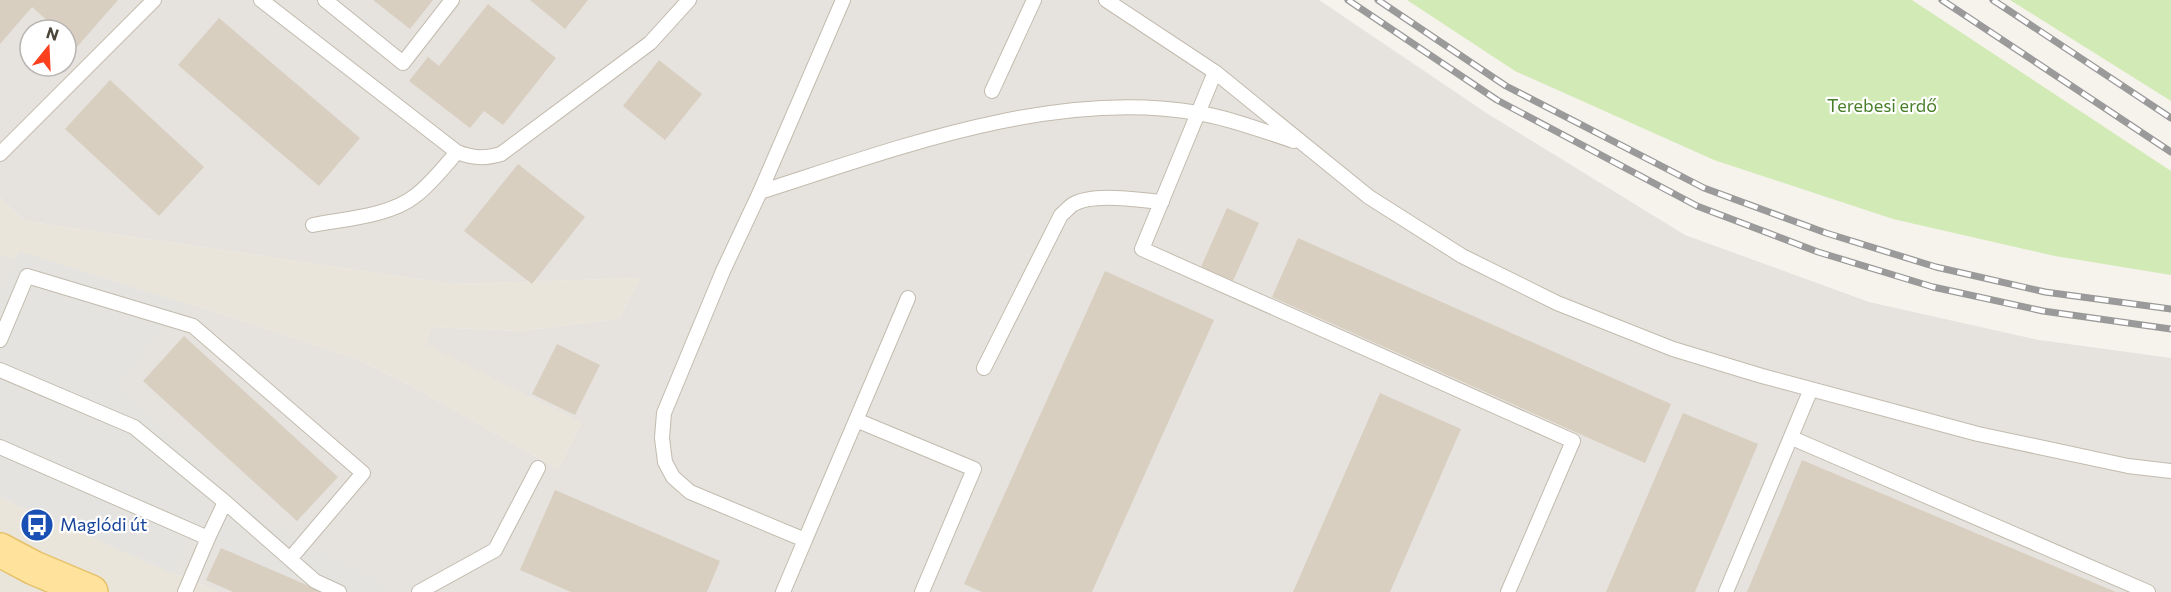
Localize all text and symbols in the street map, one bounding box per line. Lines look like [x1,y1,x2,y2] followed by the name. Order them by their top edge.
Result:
[18,18,78,78] north arrow
[44,22,61,44] text: N
[1827,94,1937,116] park label: Terebesi erdő
[19,507,55,543] bus stop icon: Maglódi út
[60,513,147,535] place label: Maglódi út

